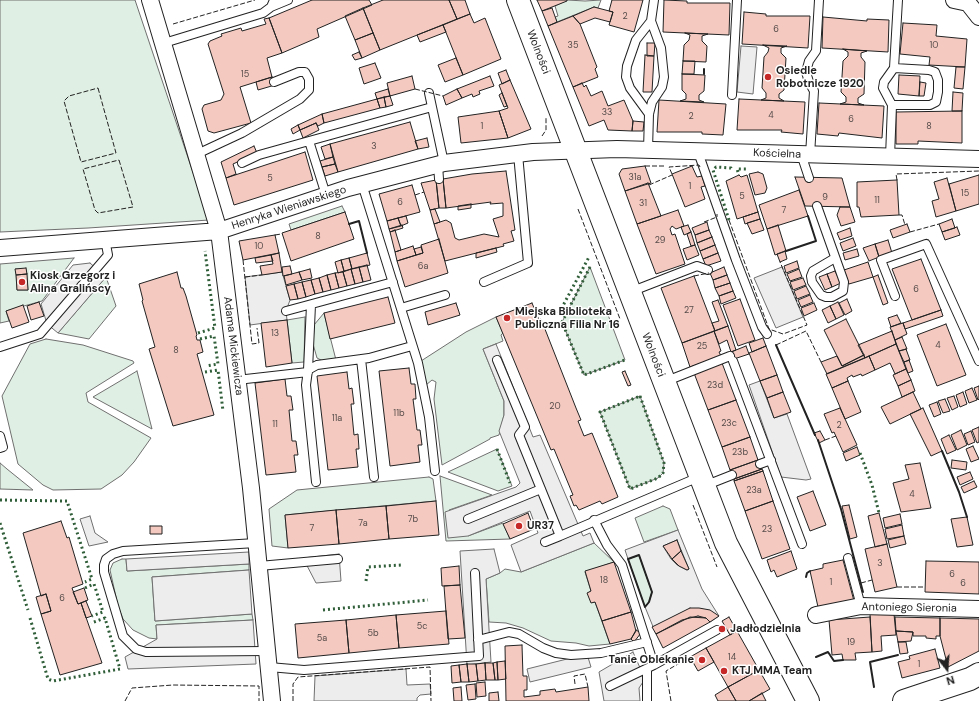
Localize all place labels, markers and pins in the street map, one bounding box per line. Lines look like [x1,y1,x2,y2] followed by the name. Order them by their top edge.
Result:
[776,64,864,90] place label: Osiedle Robotnicze 1920
[763,72,773,82] marker: Osiedle Robotnicze 1920
[30,269,115,295] place label: Kiosk Grzegorz i Alina Gralińscy
[17,277,27,287] marker: Kiosk Grzegorz i Alina Gralińscy
[515,305,620,331] place label: Miejska Biblioteka Publiczna Filia Nr 16
[502,313,512,323] marker: Miejska Biblioteka Publiczna Filia Nr 16
[527,519,554,533] place label: UR37
[514,521,524,531] marker: UR37
[730,622,801,636] place label: Jadłodzielnia
[717,624,727,634] marker: Jadłodzielnia
[609,653,694,667] place label: Tanie Oblekanie
[697,655,707,665] marker: Tanie Oblekanie
[732,664,812,678] place label: KTJ MMA Team
[719,666,729,676] marker: KTJ MMA Team

